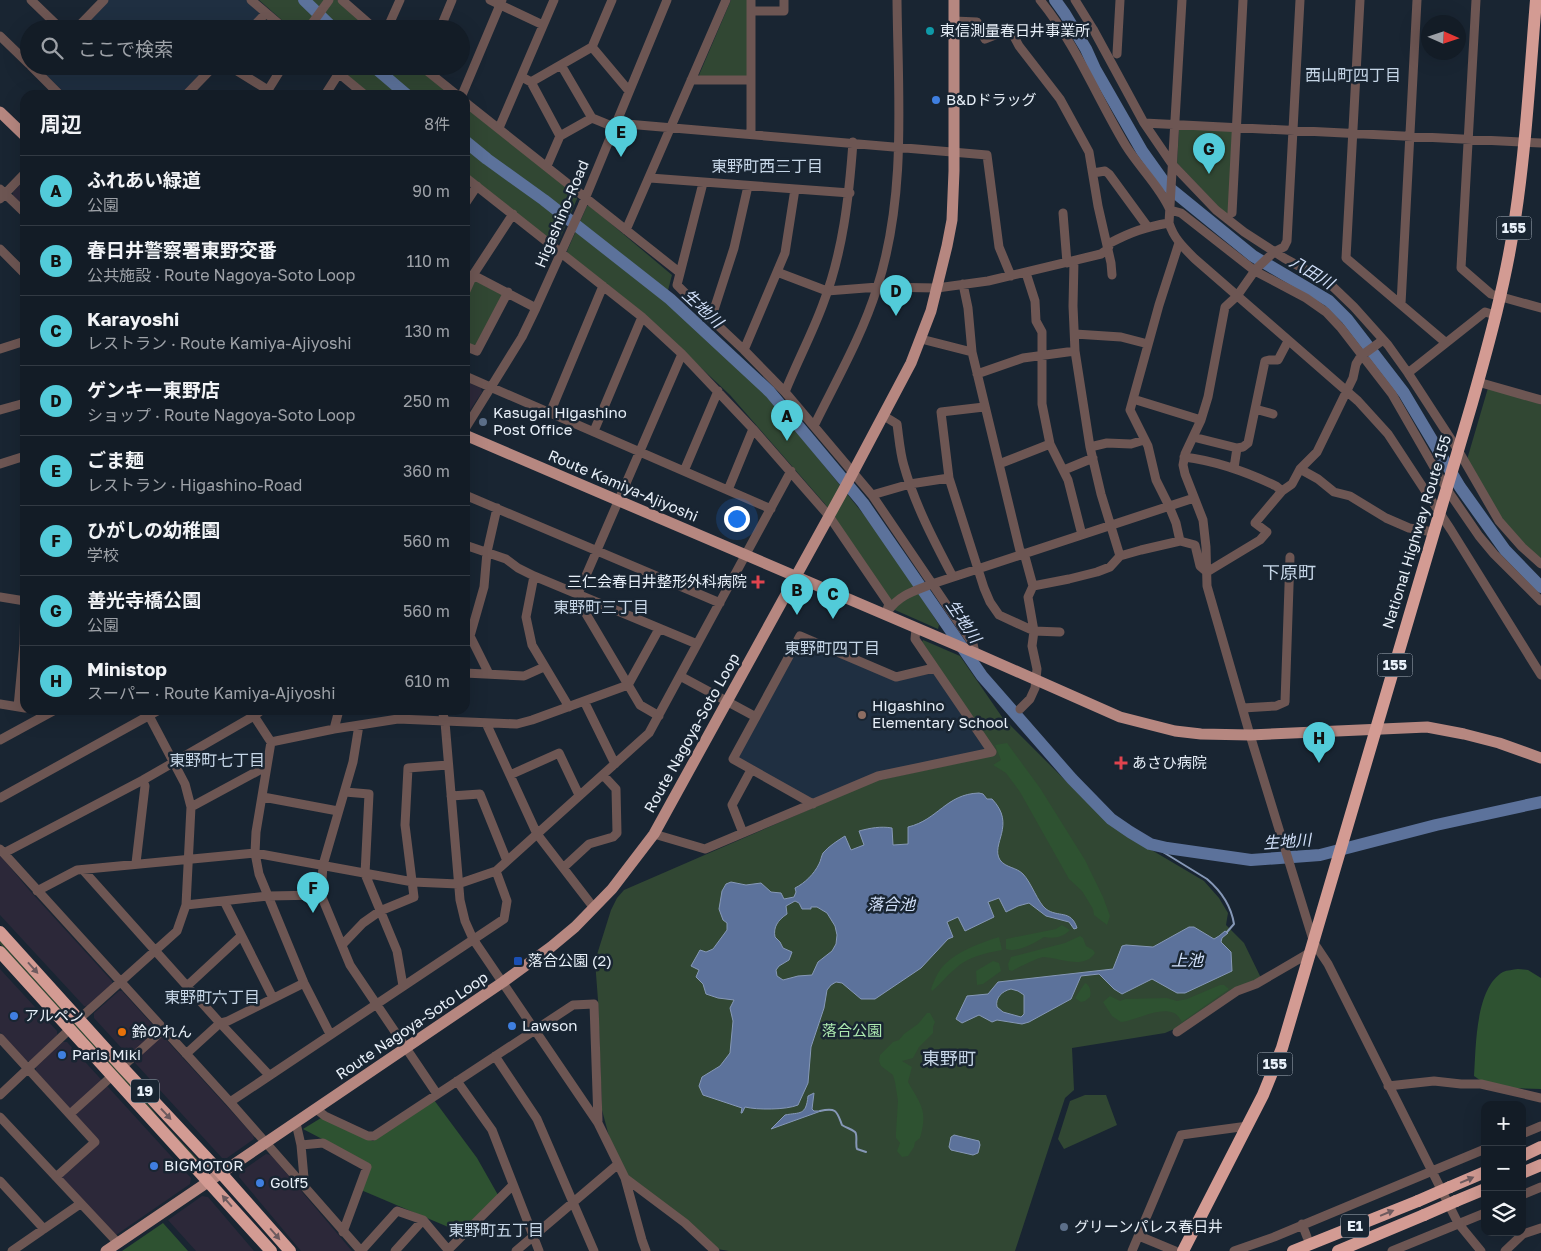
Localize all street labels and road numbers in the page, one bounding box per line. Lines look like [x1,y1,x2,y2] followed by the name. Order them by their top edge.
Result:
[530,157,592,270] street label: Higashino-Road
[1496,217,1532,240] road number: 155
[1378,432,1454,631] street label: National Highway Route 155
[546,445,701,525] street label: Route Kamiya-Ajiyoshi
[640,650,743,815] street label: Route Nagoya-Soto Loop
[1378,654,1412,676] road number: 155
[332,968,491,1083] street label: Route Nagoya-Soto Loop
[1258,1052,1292,1076] road number: 155
[131,1080,159,1102] road number: 19
[1341,1214,1369,1238] road number: E1

